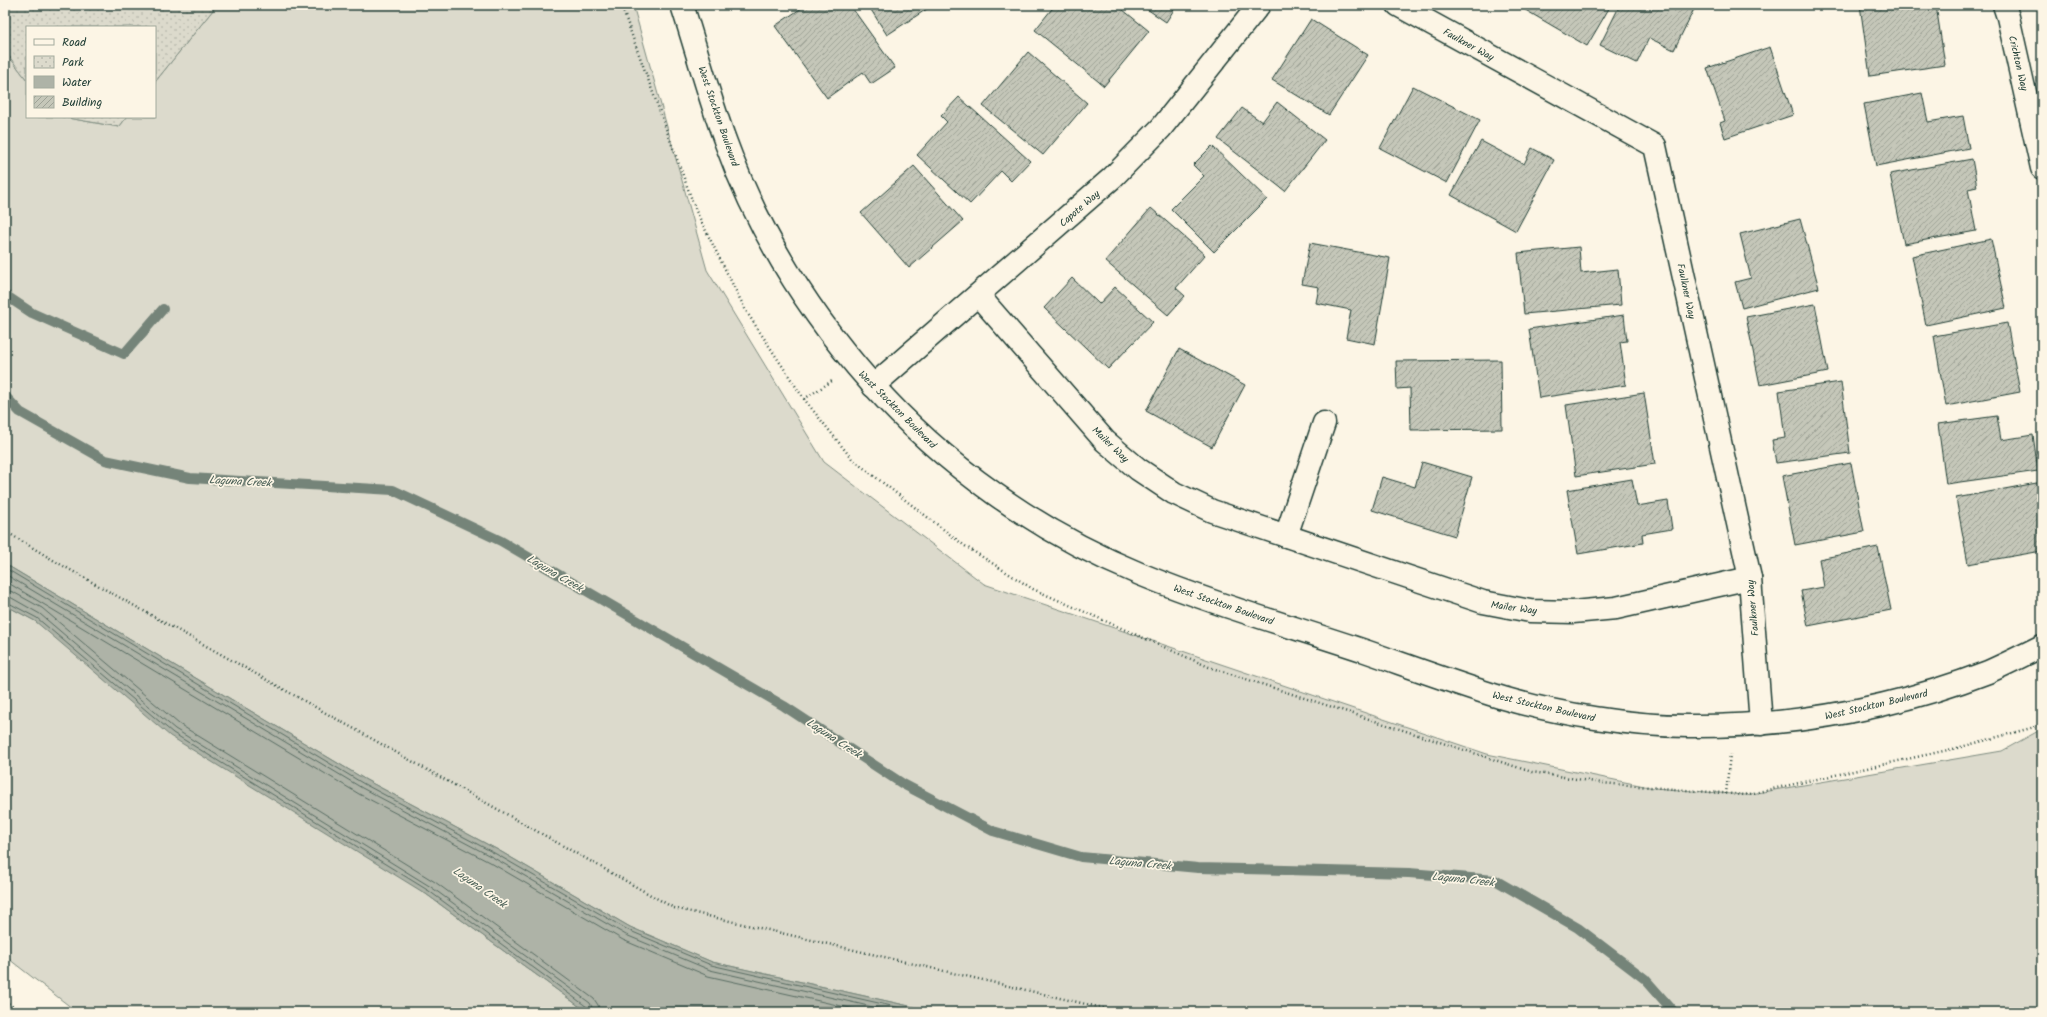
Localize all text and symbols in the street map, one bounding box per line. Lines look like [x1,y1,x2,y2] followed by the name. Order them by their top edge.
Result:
[1440,24,1497,66] street label: Faulkner Way
[26,26,156,118] legend
[62,33,87,52] text: Road
[2004,34,2032,93] street label: Crichton Way
[62,53,84,72] text: Park
[693,64,743,169] street label: West Stockton Boulevard
[62,73,92,92] text: Water
[62,93,102,112] text: Building
[1056,186,1104,231] street label: Capote Way
[1672,262,1700,321] street label: Faulkner Way
[855,367,941,453] street label: West Stockton Boulevard
[1088,423,1133,467] street label: Mailer Way
[208,471,273,493] water label: Laguna Creek
[523,550,588,598] water label: Laguna Creek
[1743,579,1763,637] street label: Faulkner Way
[1171,580,1277,630] street label: West Stockton Boulevard
[1490,597,1538,619] street label: Mailer Way
[1823,685,1930,725] street label: West Stockton Boulevard
[1491,687,1598,727] street label: West Stockton Boulevard
[802,714,866,764] water label: Laguna Creek
[1108,852,1174,876] water label: Laguna Creek
[449,863,512,914] water label: Laguna Creek
[1431,868,1497,892] water label: Laguna Creek

